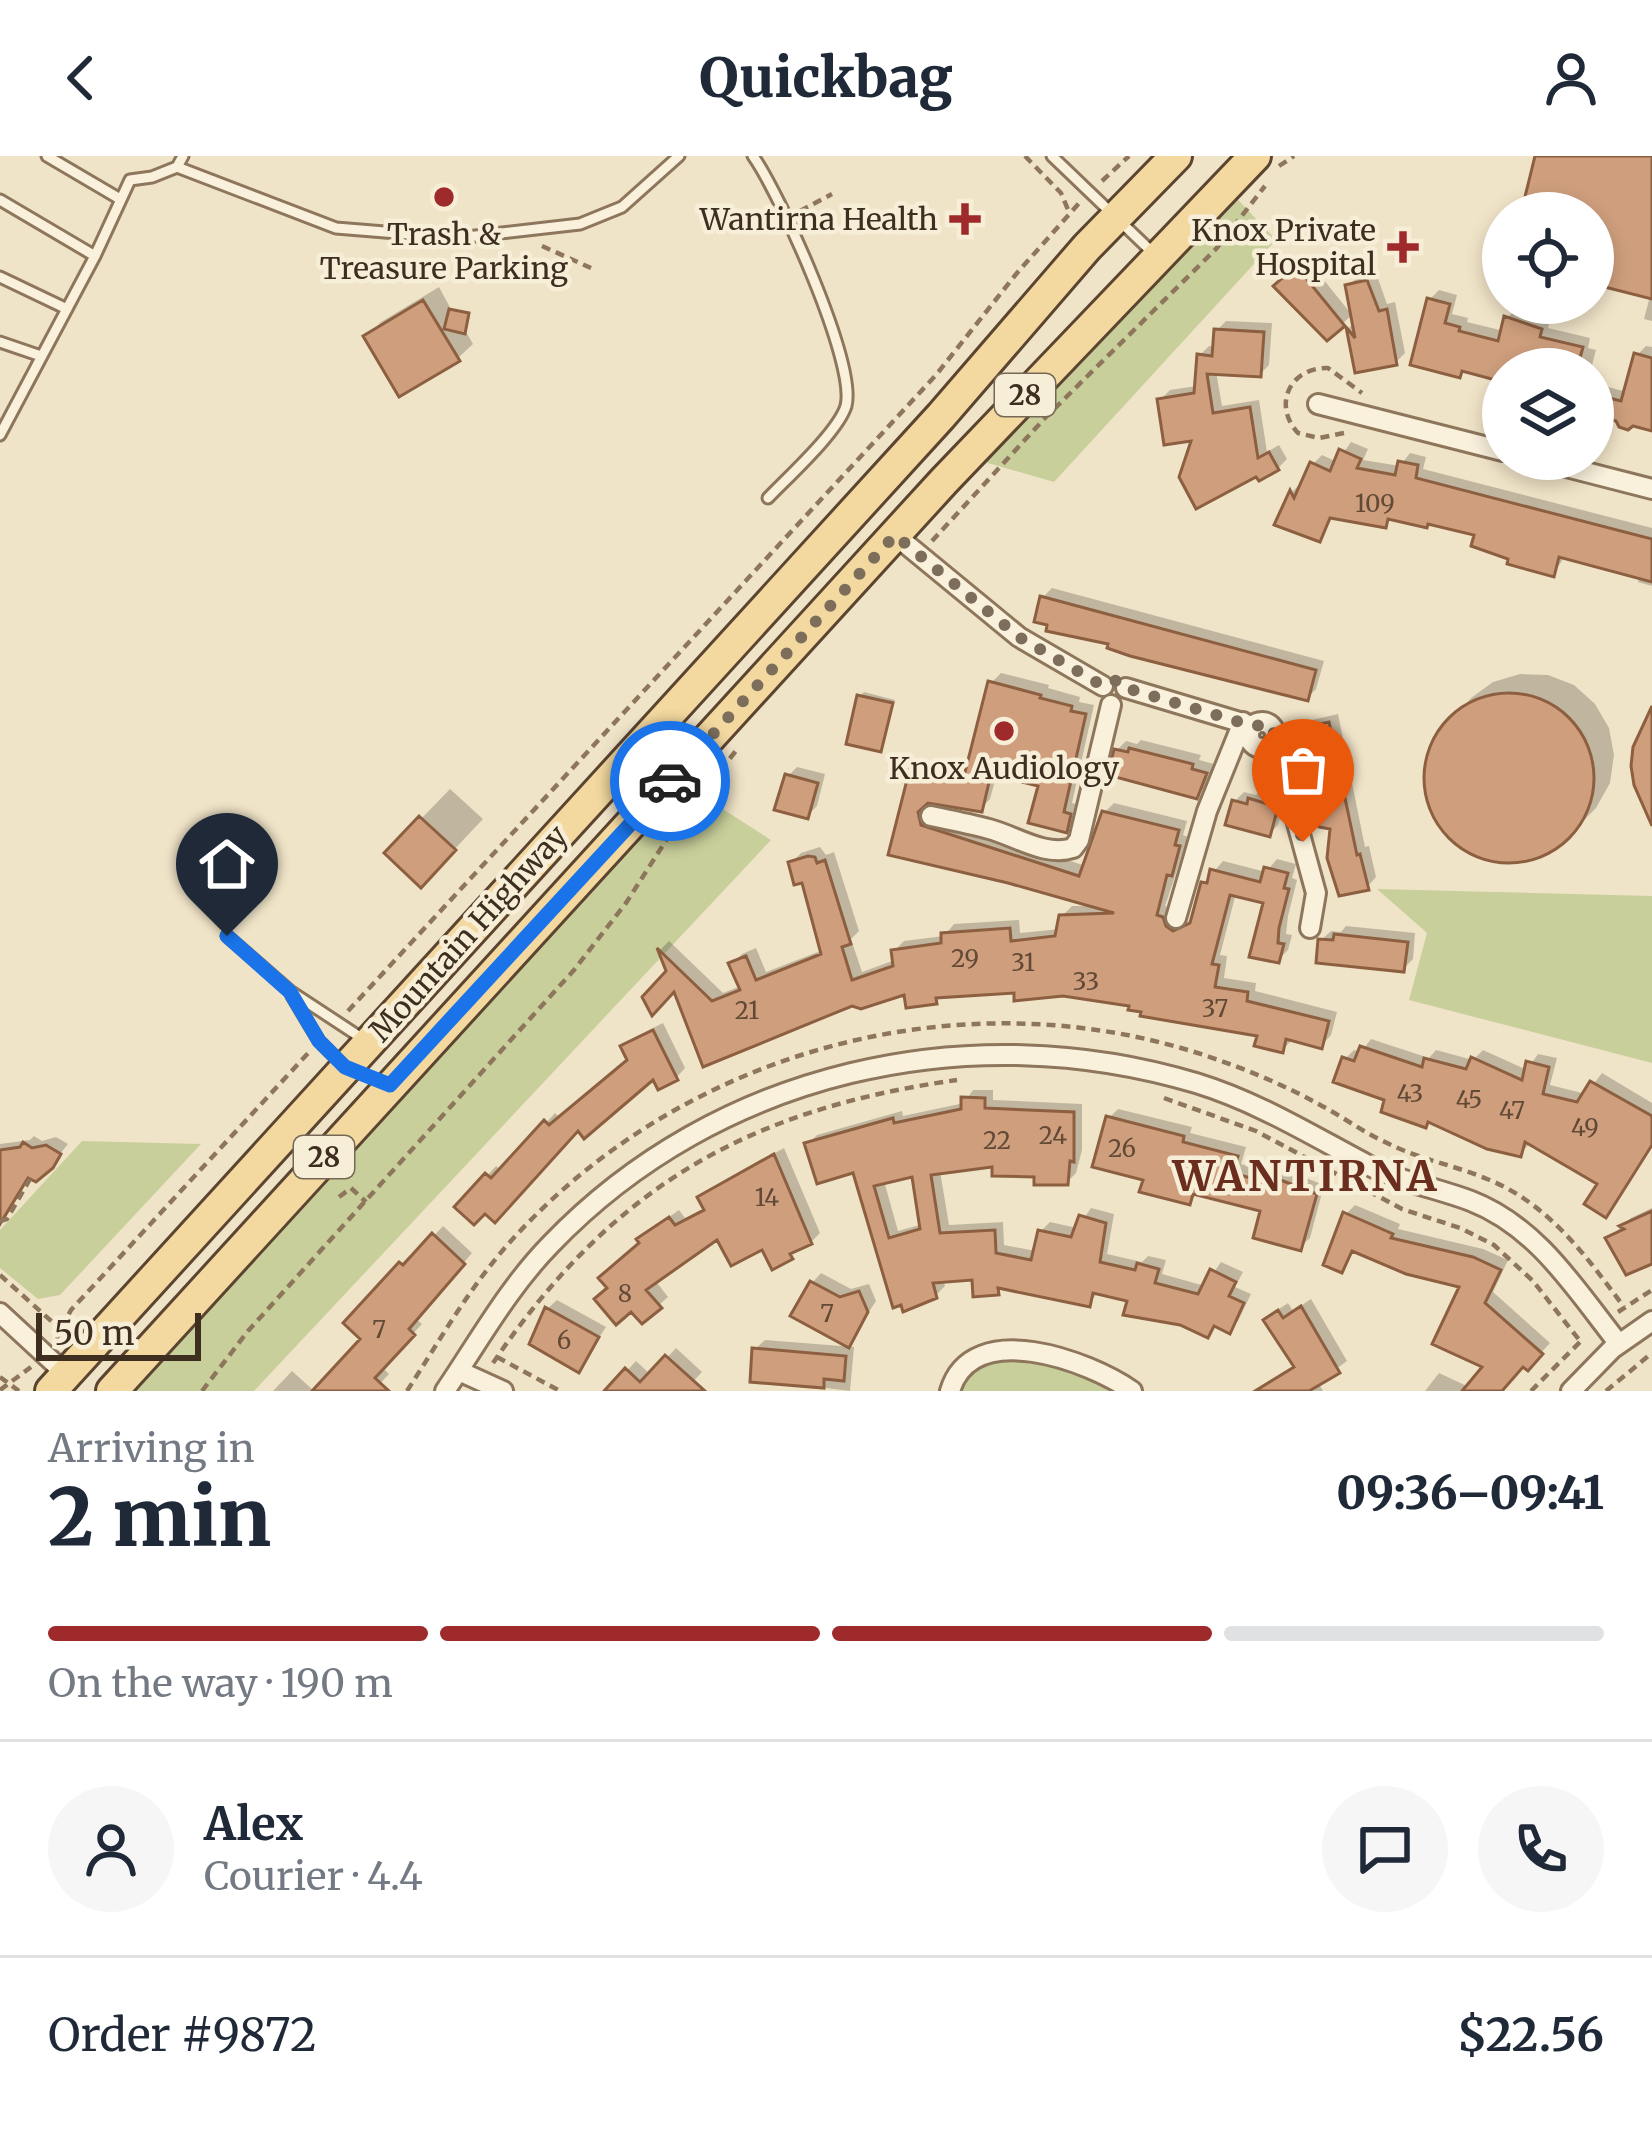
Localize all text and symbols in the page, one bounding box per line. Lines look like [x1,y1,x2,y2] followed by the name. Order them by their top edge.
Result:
[699,44,953,112] text: Quickbag
[48,45,114,111] icon: back
[1538,45,1604,111] icon: person
[431,184,457,210] marker: Trash & Treasure Parking
[1482,192,1614,480] map controls
[1482,192,1614,324] button: locate
[699,200,938,238] place label: Wantirna Health
[949,203,981,235] marker: Wantirna Health
[1191,211,1376,283] place label: Knox Private Hospital
[320,215,568,287] place label: Trash & Treasure Parking
[1387,231,1419,263] marker: Knox Private Hospital
[1482,348,1614,480] button: layers
[995,374,1055,416] road number: 28
[1355,488,1395,519] house number: 109
[991,718,1017,744] marker: Knox Audiology
[1252,719,1354,842] pin
[610,721,730,841] courier
[1270,737,1336,803] icon: bag
[637,748,703,814] icon: car
[889,749,1120,787] place label: Knox Audiology
[176,813,278,936] pin
[361,816,576,1049] street label: Mountain Highway
[194,831,260,897] icon: home
[951,943,979,974] house number: 29
[1011,947,1035,978] house number: 31
[1073,966,1099,997] house number: 33
[1202,993,1228,1024] house number: 37
[735,995,759,1026] house number: 21
[1397,1078,1423,1109] house number: 43
[1456,1084,1482,1115] house number: 45
[1499,1095,1525,1126] house number: 47
[1571,1112,1599,1143] house number: 49
[1039,1120,1067,1151] house number: 24
[983,1125,1011,1156] house number: 22
[1108,1133,1136,1164] house number: 26
[294,1136,354,1178] road number: 28
[1172,1150,1439,1202] district label: WANTIRNA
[755,1182,779,1213] house number: 14
[618,1278,632,1309] house number: 8
[820,1298,834,1329] house number: 7
[36,1307,201,1360] scale bar
[54,1313,135,1354] text: 50 m
[372,1314,386,1345] house number: 7
[557,1325,571,1356] house number: 6
[48,1424,255,1473] text: Arriving in
[1336,1465,1604,1521] text: 09:36–09:41
[48,1469,271,1567] text: 2 min
[48,1659,393,1708] text: On the way · 190 m
[48,1786,174,1912] button: person
[1322,1786,1448,1912] button: chat
[1478,1786,1604,1912] button: phone
[204,1796,303,1852] text: Alex
[204,1852,423,1901] text: Courier · 4.4
[48,2007,317,2063] text: Order #9872
[1457,2007,1604,2063] text: $22.56

